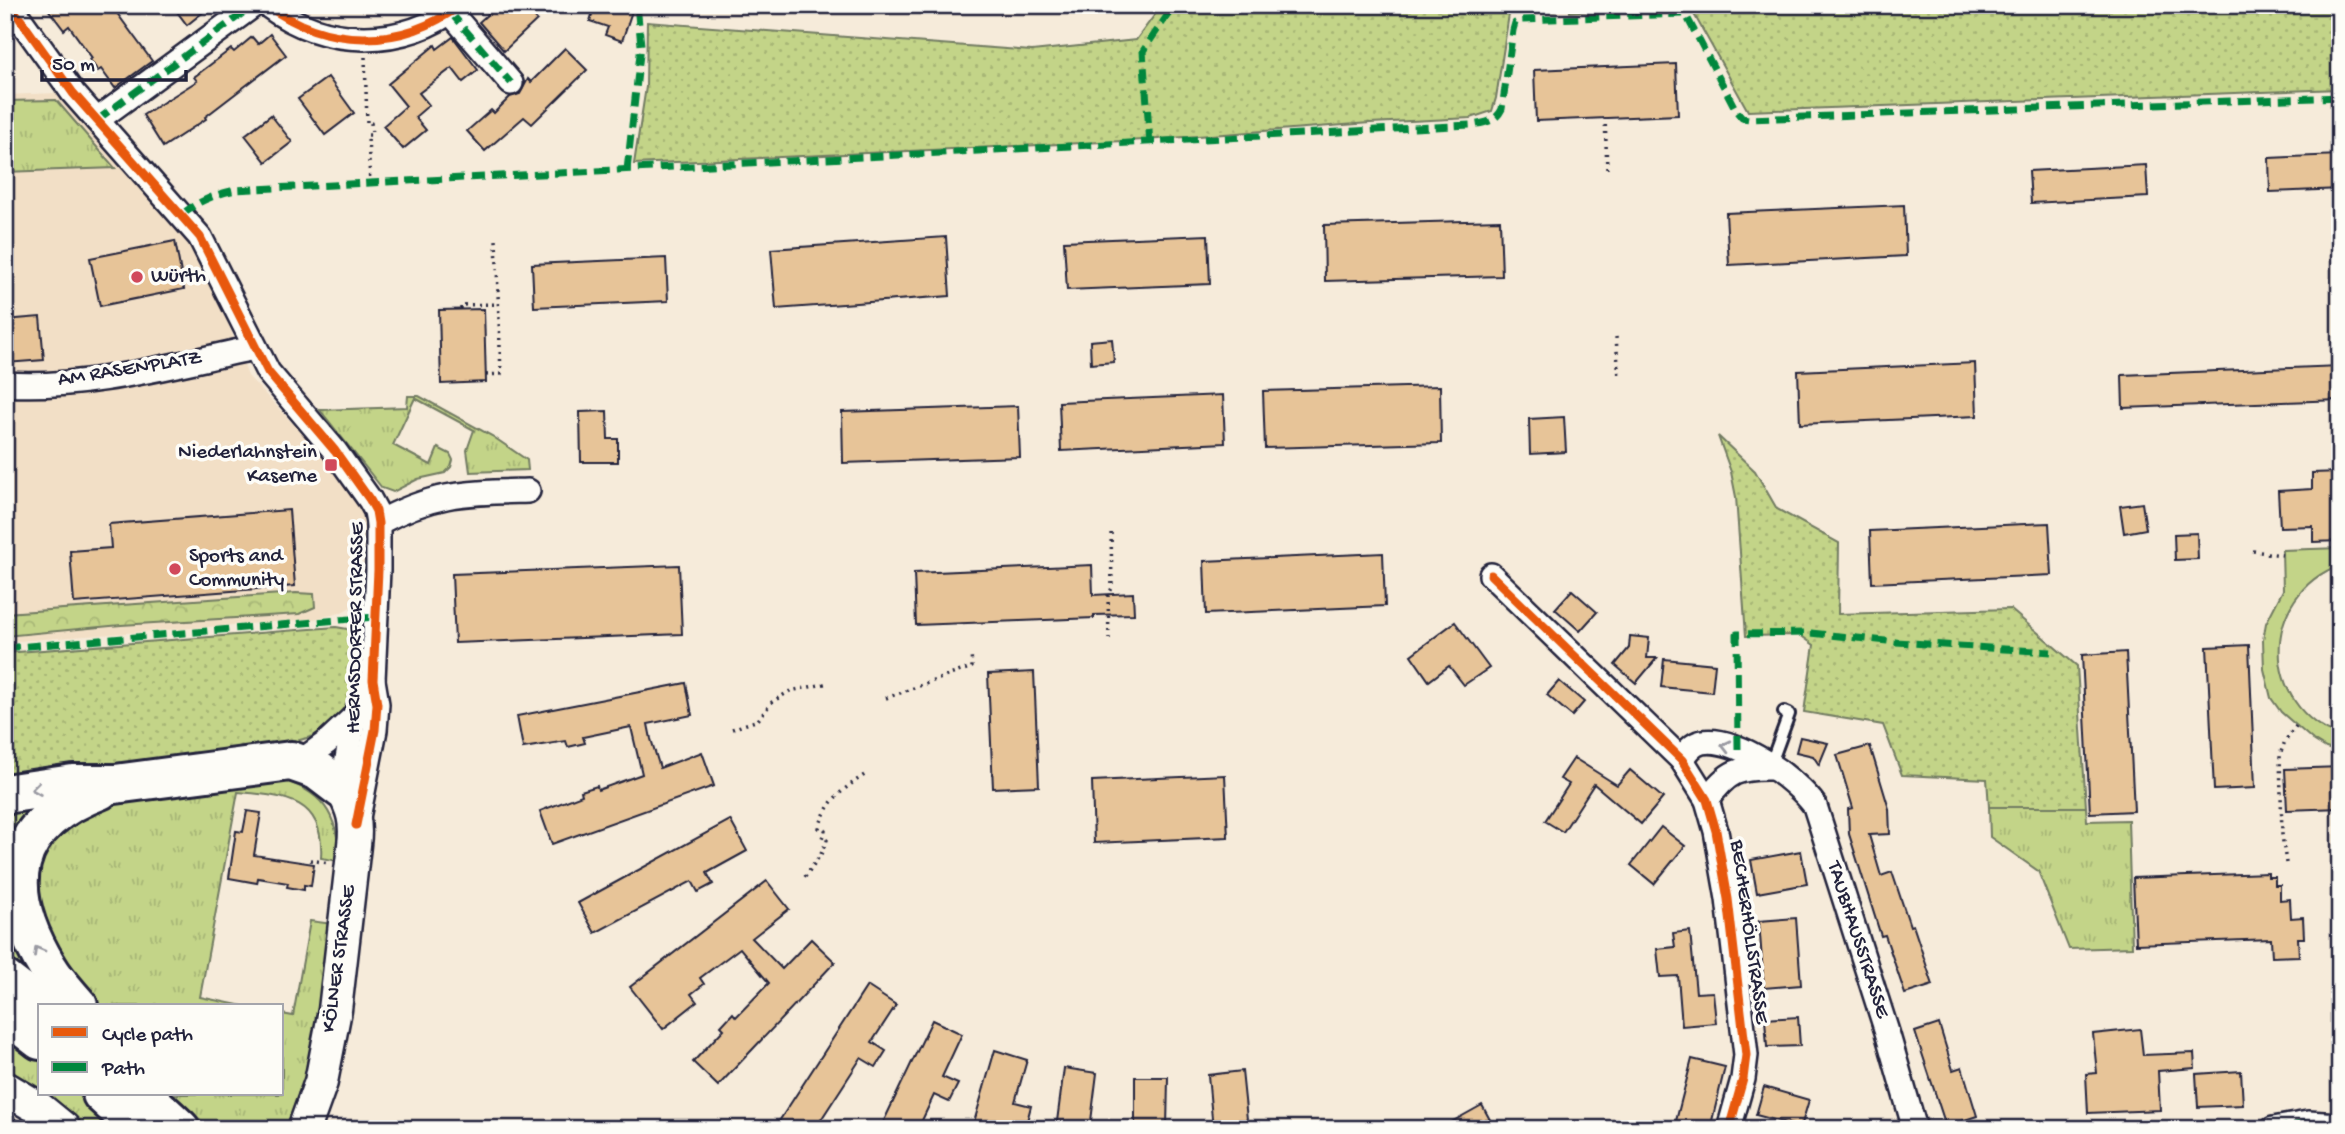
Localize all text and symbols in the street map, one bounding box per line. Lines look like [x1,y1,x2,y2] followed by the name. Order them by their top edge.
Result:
[42,38,186,82] scale bar
[52,54,95,79] text: 50 m
[151,265,206,290] place label: Würth
[129,269,145,285] marker: Würth
[56,346,204,394] street label: AM RASENPLATZ
[178,441,318,490] place label: Niederlahnstein Kaserne
[323,457,339,473] marker: Niederlahnstein Kaserne
[343,521,371,734] street label: HERMSDORFER STRASSE
[189,545,284,594] place label: Sports and Community
[167,561,183,577] marker: Sports and Community
[1720,740,1732,754] one-way arrow
[30,781,42,796] one-way arrow
[1723,838,1773,1026] street label: BECHERHÖLLSTRASSE
[1820,858,1894,1022] street label: TAUBHAUSSTRASSE
[317,883,363,1034] street label: KÖLNER STRASSE
[33,946,46,959] one-way arrow
[38,1004,284,1096] legend
[102,1024,193,1049] text: Cycle path
[101,1058,145,1083] text: Path

